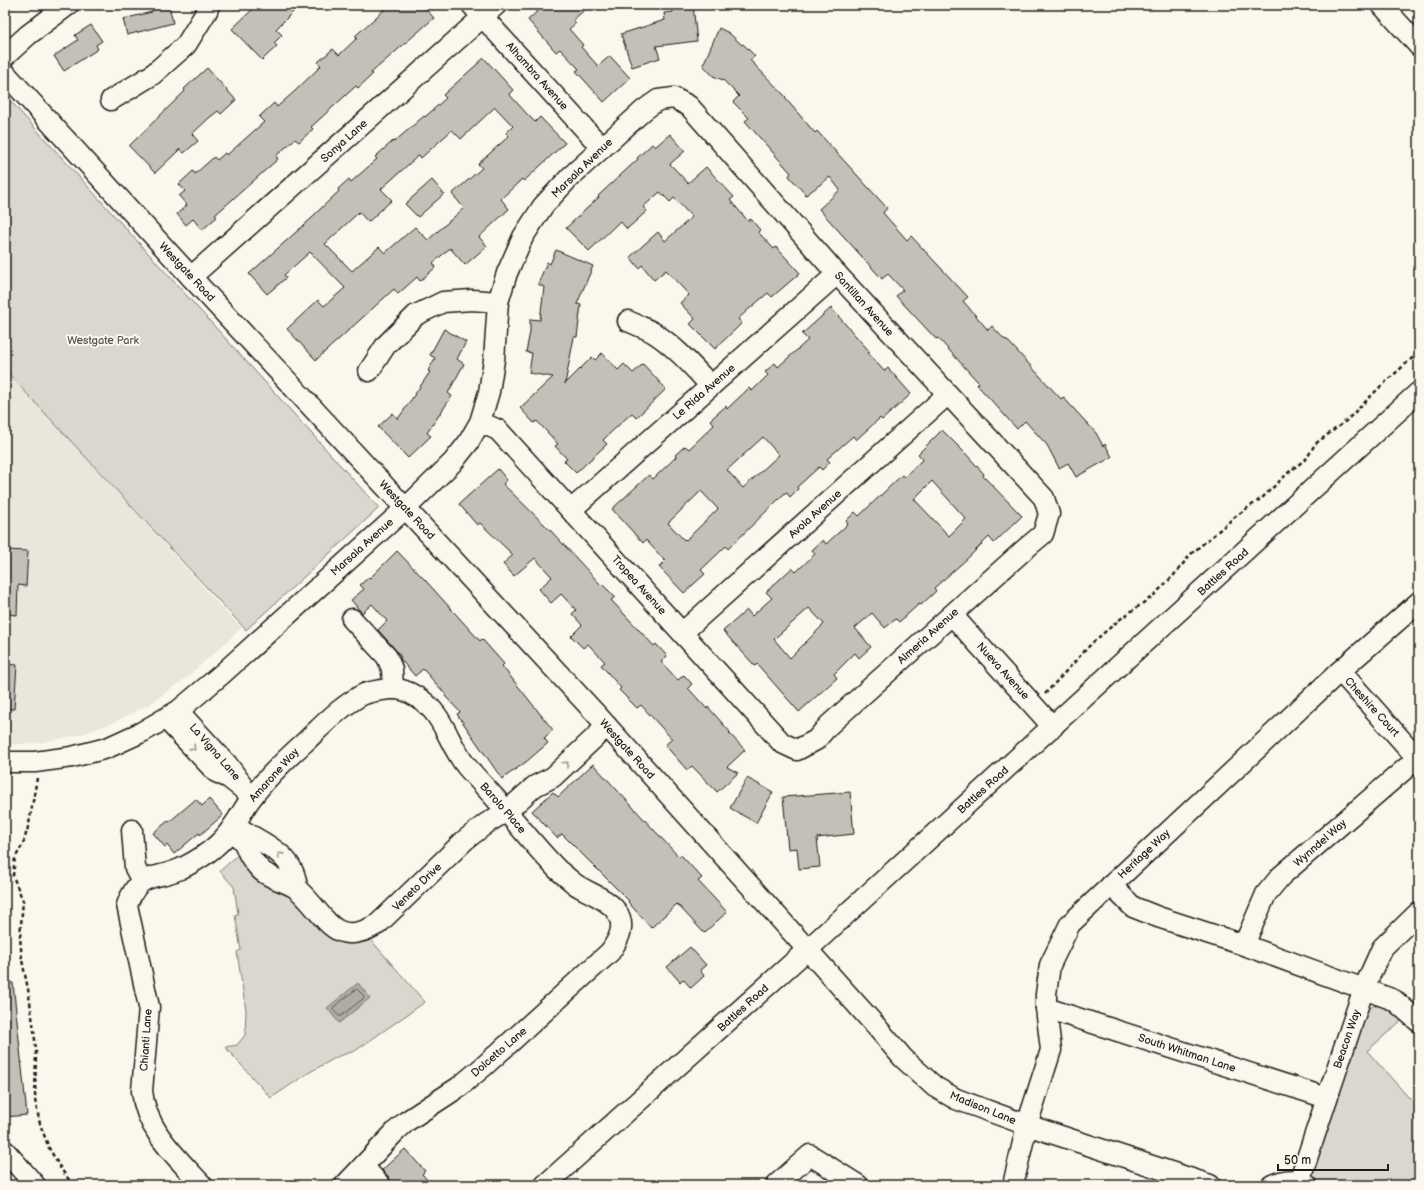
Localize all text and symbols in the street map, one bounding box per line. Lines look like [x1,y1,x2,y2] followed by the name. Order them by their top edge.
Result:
[503,39,571,113] street label: Alhambra Avenue
[318,116,370,165] street label: Sonya Lane
[549,135,616,200] street label: Marsala Avenue
[156,240,218,304] street label: Westgate Road
[832,269,897,339] street label: Santillan Avenue
[67,334,139,347] park label: Westgate Park
[670,361,738,423] street label: Le Rida Avenue
[376,478,438,542] street label: Westgate Road
[786,487,844,541] street label: Avola Avenue
[328,515,396,579] street label: Marsala Avenue
[1195,546,1251,598] street label: Battles Road
[609,553,669,618] street label: Tropea Avenue
[895,605,961,667] street label: Almeria Avenue
[974,640,1032,703] street label: Nueva Avenue
[1342,675,1402,740] street label: Cheshire Court
[597,716,657,782] street label: Westgate Road
[187,721,243,783] street label: La Vigna Lane
[188,743,195,750] one-way arrow
[246,745,302,805] street label: Amarone Way
[562,762,569,769] one-way arrow
[955,764,1011,816] street label: Battles Road
[477,780,529,836] street label: Barolo Place
[1291,817,1349,869] street label: Wynndel Way
[1115,827,1173,881] street label: Heritage Way
[277,852,285,859] one-way arrow
[390,860,445,914] street label: Veneto Drive
[715,982,771,1034] street label: Battles Road
[137,1008,155,1072] street label: Chianti Lane
[1331,1008,1363,1070] street label: Beacon Way
[469,1024,530,1080] street label: Dolcetto Lane
[1136,1031,1238,1075] street label: South Whitman Lane
[948,1089,1019,1127] street label: Madison Lane
[1278,1146,1388,1172] scale bar
[1284,1153,1311,1168] text: 50 m

